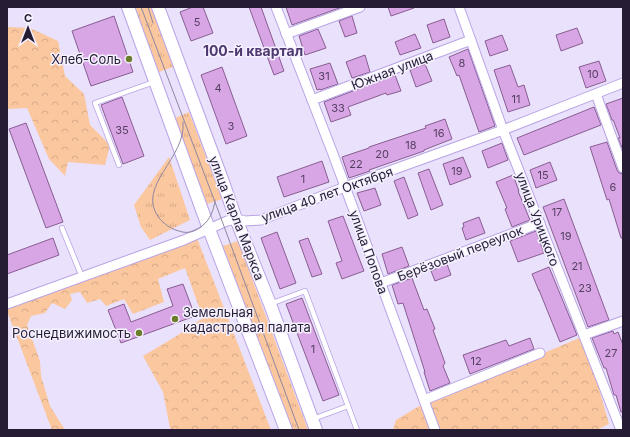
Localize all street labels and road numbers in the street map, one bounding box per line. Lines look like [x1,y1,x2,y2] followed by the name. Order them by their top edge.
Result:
[349,47,435,93] street label: Южная улица
[206,154,268,282] street label: улица Карла Маркса
[259,163,395,225] street label: улица 40 лет Октября
[513,170,563,268] street label: улица Урицкого
[346,208,392,296] street label: улица Попова
[395,222,525,284] street label: Берёзовый переулок

